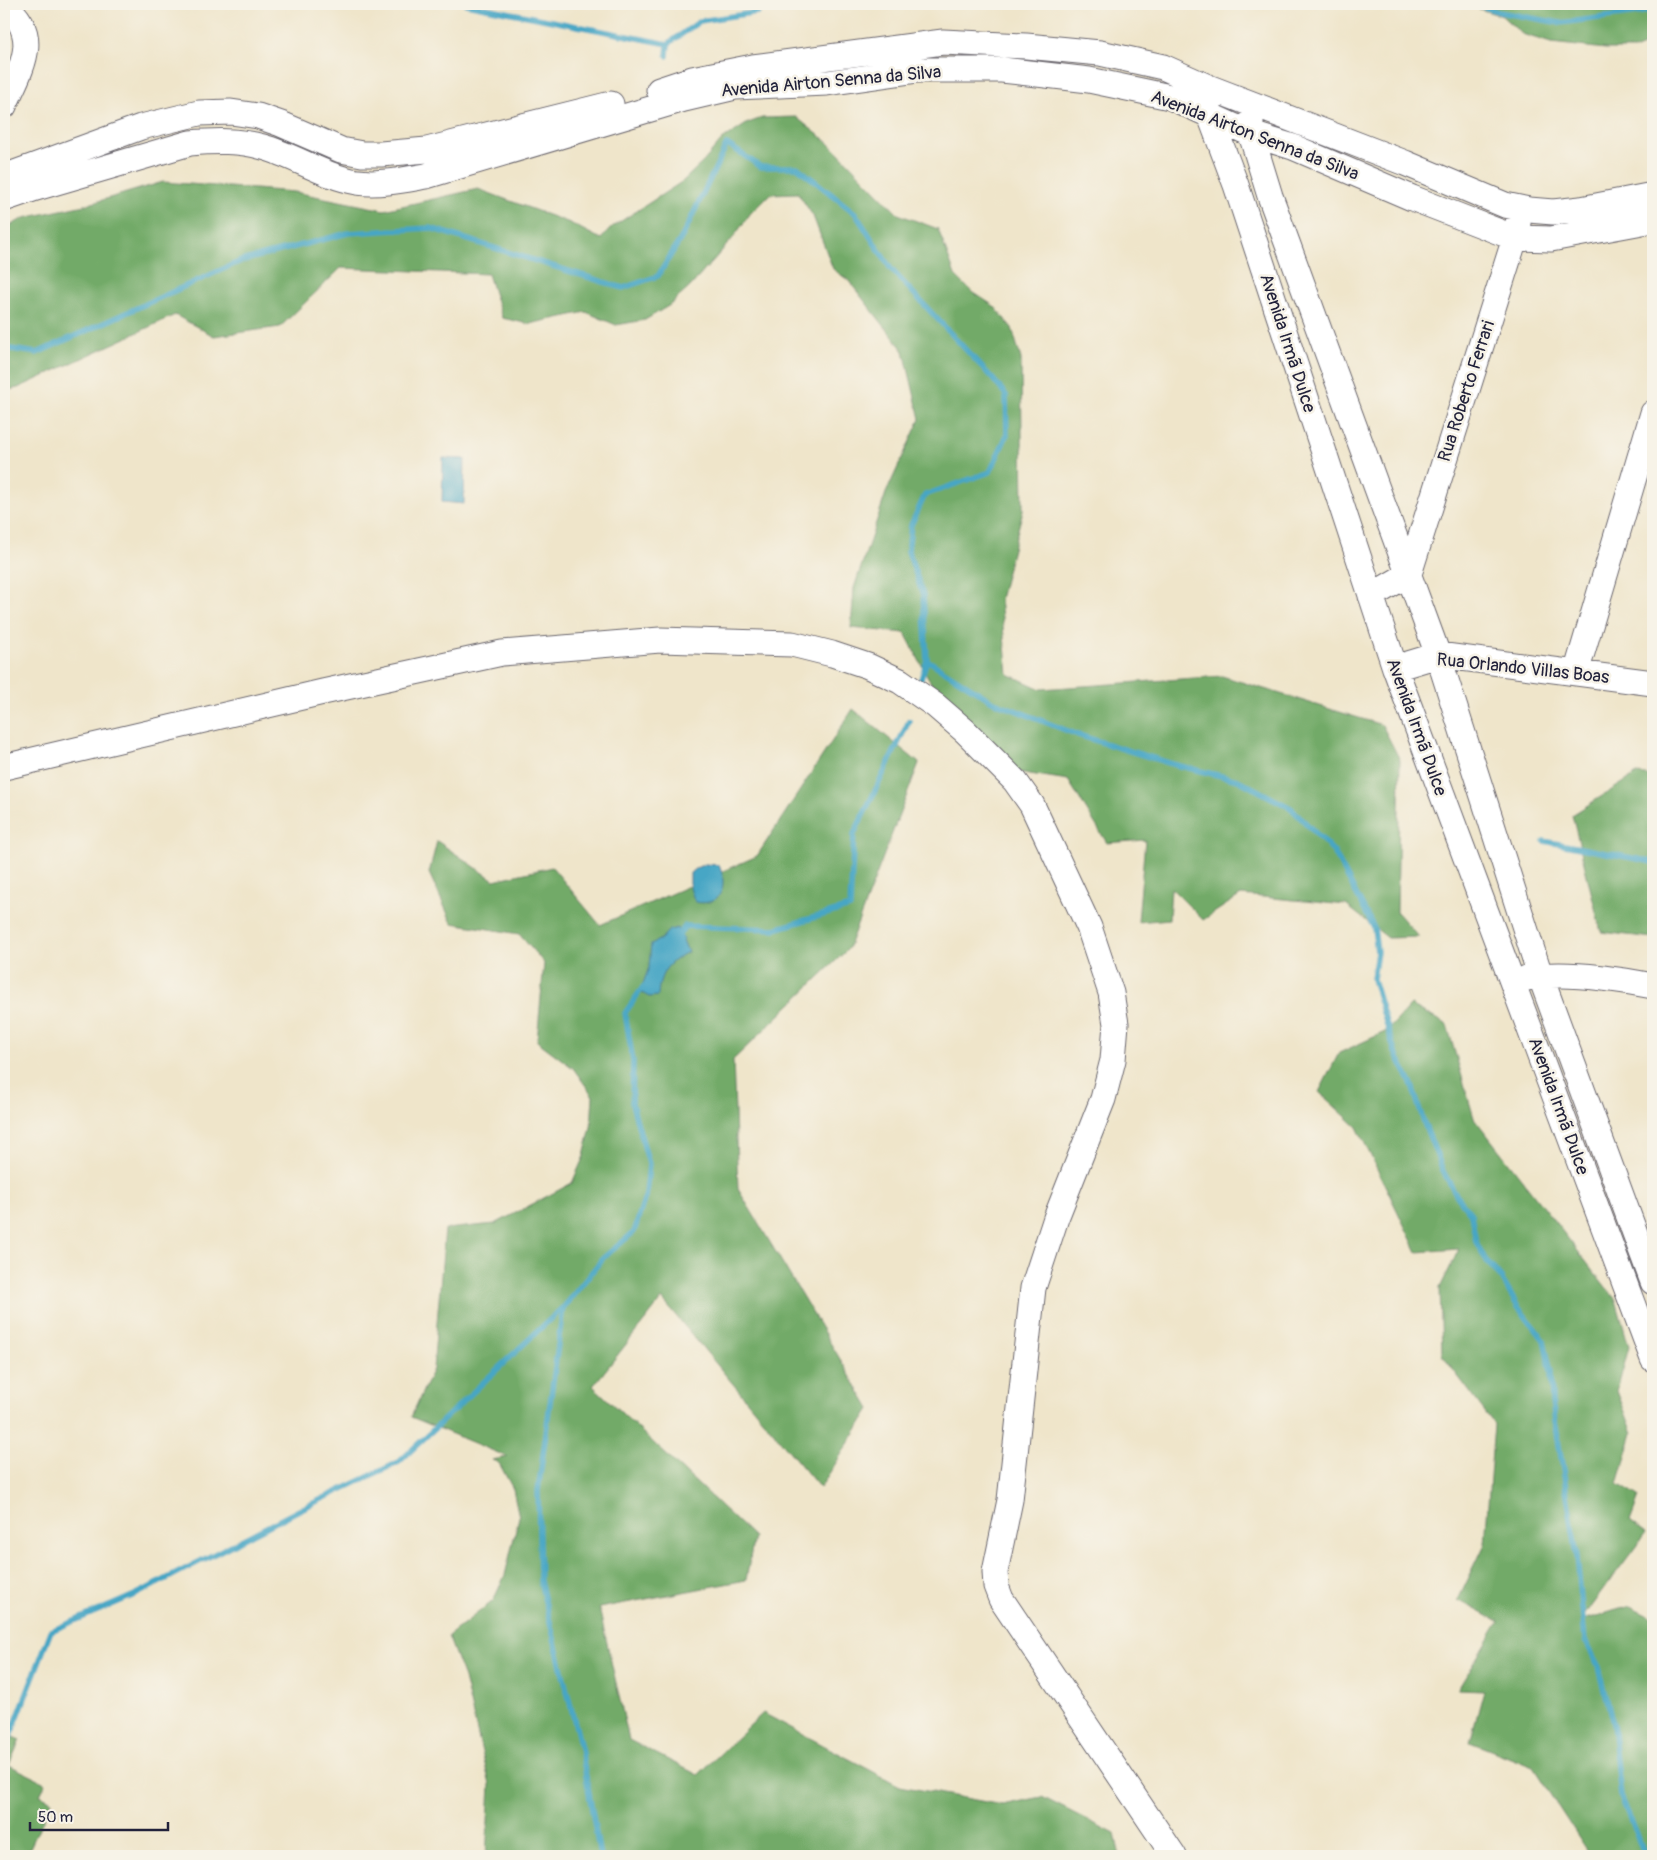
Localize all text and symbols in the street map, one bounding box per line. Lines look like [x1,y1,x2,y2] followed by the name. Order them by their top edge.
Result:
[720,60,942,103] street label: Avenida Airton Senna da Silva
[1148,85,1362,186] street label: Avenida Airton Senna da Silva
[1254,271,1321,416] street label: Avenida Irmã Dulce
[1433,318,1500,465] street label: Rua Roberto Ferrari
[1436,648,1610,689] street label: Rua Orlando Villas Boas
[1381,655,1452,799] street label: Avenida Irmã Dulce
[1523,1034,1594,1178] street label: Avenida Irmã Dulce
[30,1800,168,1832] scale bar
[38,1808,73,1827] text: 50 m

